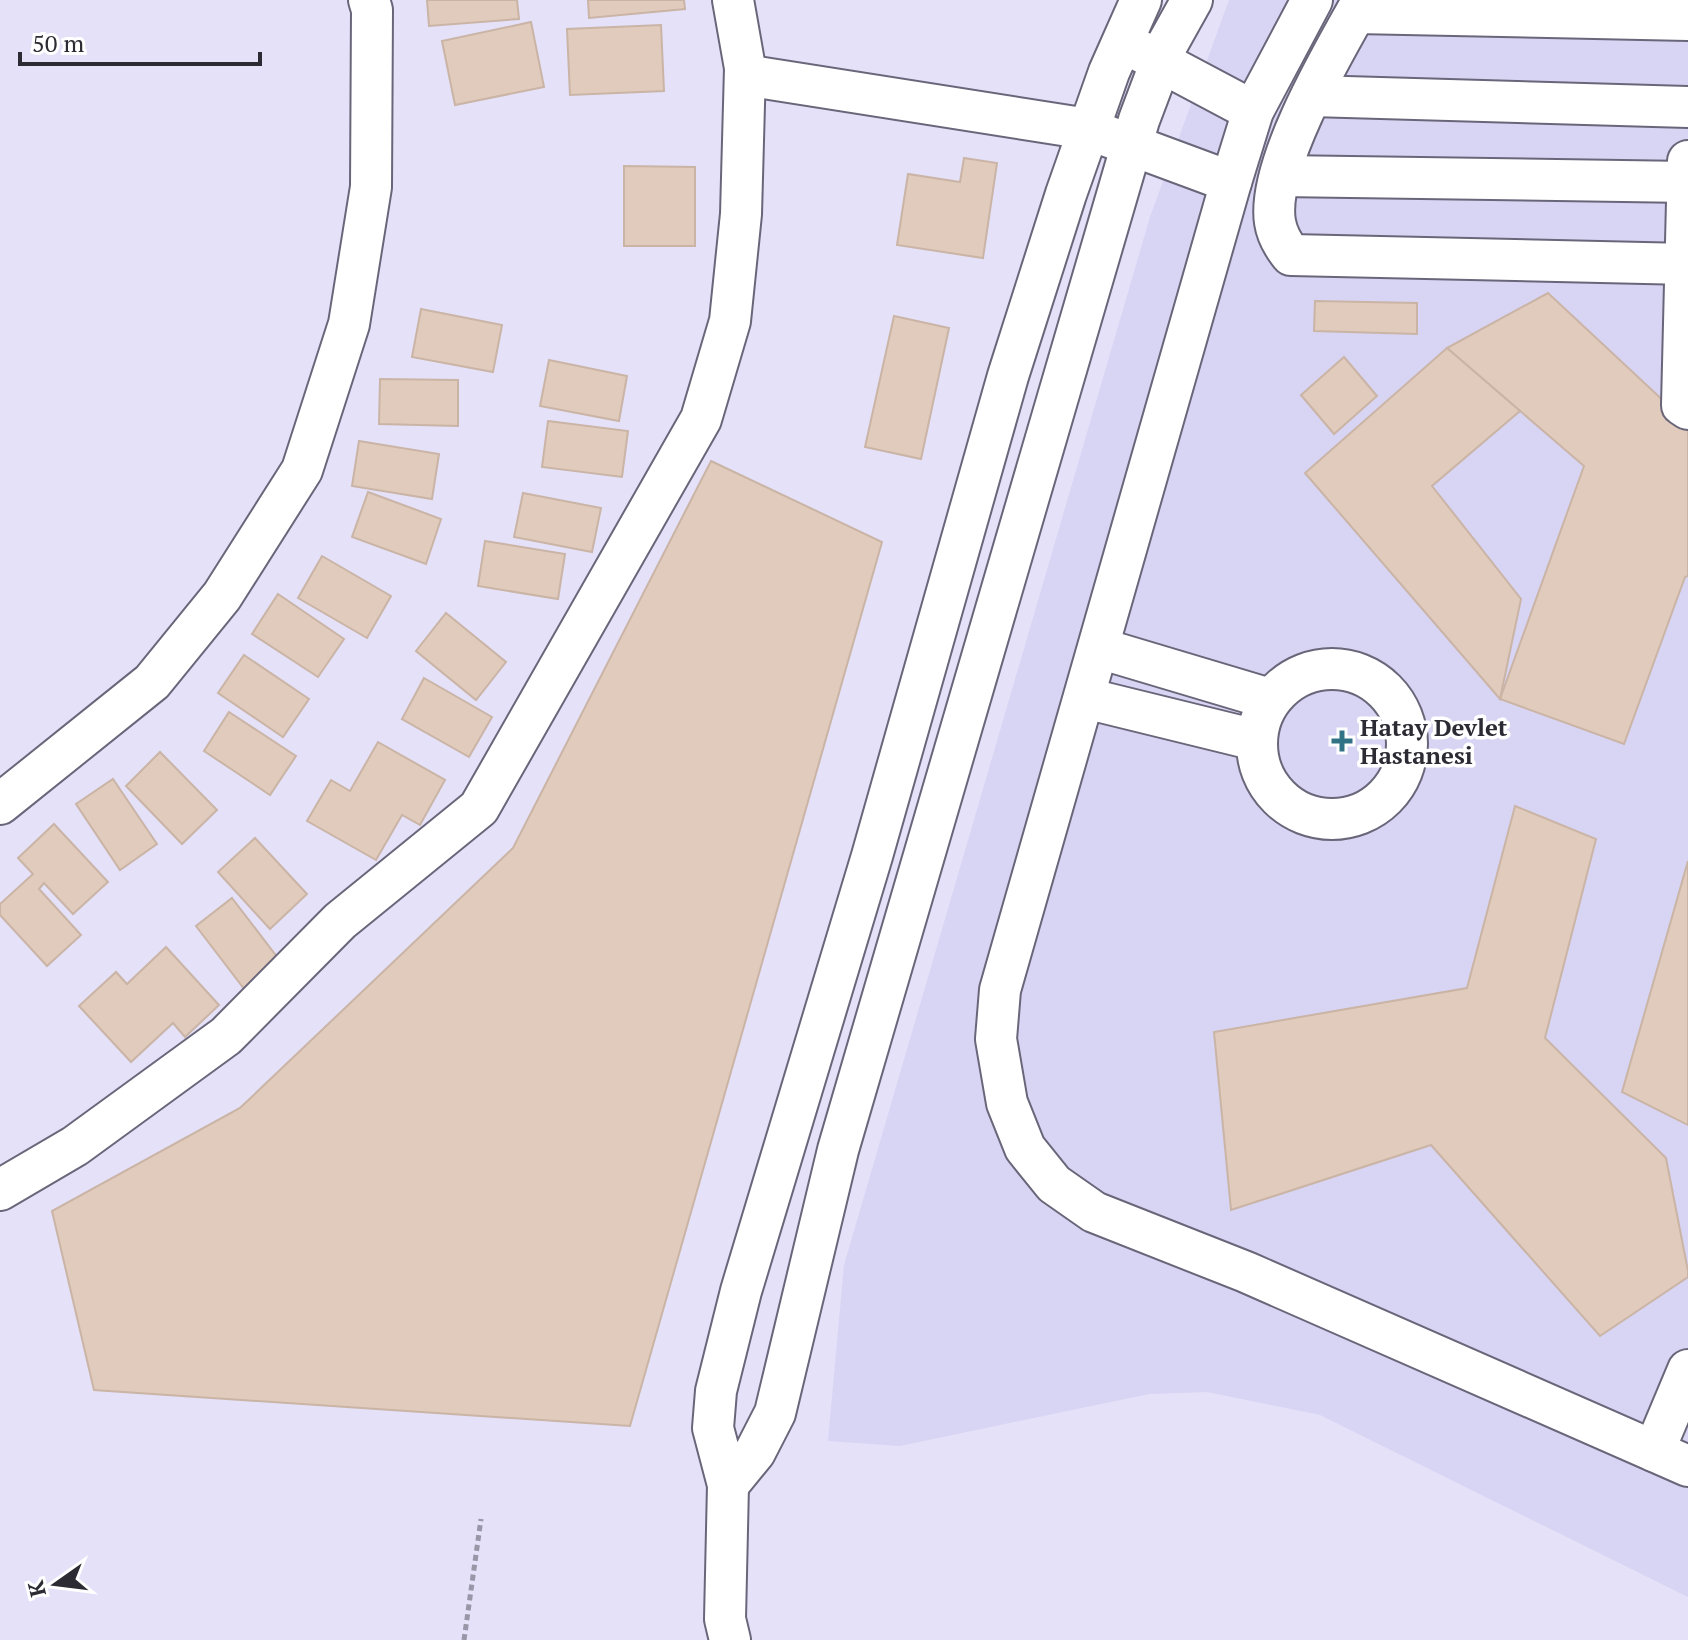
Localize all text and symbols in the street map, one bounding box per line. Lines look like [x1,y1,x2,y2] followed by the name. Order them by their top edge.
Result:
[20,16,260,66] scale bar
[32,27,84,59] text: 50 m
[1360,711,1508,771] place label: Hatay Devlet Hastanesi
[1331,730,1353,752] marker: Hatay Devlet Hastanesi
[16,1544,96,1624] north arrow
[20,1578,52,1600] text: K

